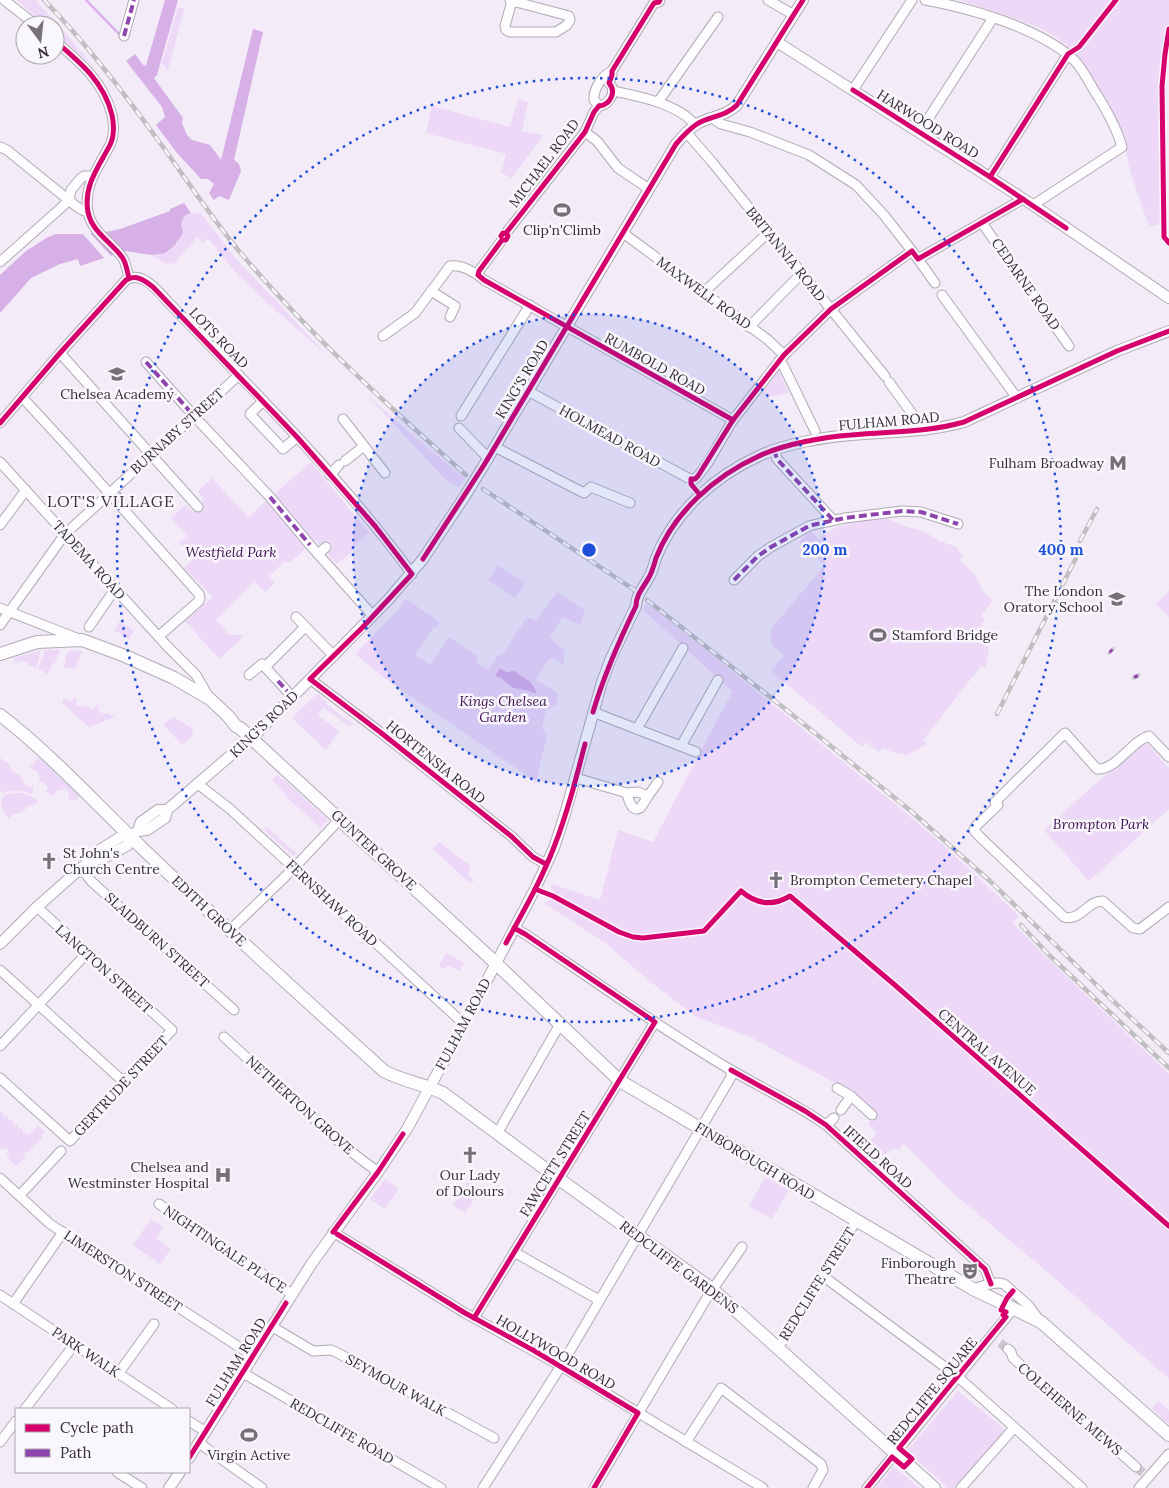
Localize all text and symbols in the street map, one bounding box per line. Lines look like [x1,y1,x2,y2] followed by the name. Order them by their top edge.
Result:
[15,15,65,65] north arrow
[36,42,51,63] text: N
[874,85,982,163] street label: HARWOOD ROAD
[505,115,583,211] street label: MICHAEL ROAD
[552,200,572,220] sports icon: Clip'n'Climb
[742,203,830,305] street label: BRITANNIA ROAD
[523,221,601,239] place label: Clip'n'Climb
[988,235,1064,333] street label: CEDARNE ROAD
[653,253,755,333] street label: MAXWELL ROAD
[185,304,253,372] street label: LOTS ROAD
[601,329,709,399] street label: RUMBOLD ROAD
[491,336,553,422] street label: KING'S ROAD
[107,364,127,384] school or university icon: Chelsea Academy
[126,384,228,478] street label: BURNABY STREET
[60,385,174,403] place label: Chelsea Academy
[556,401,664,471] street label: HOLMEAD ROAD
[838,408,940,434] street label: FULHAM ROAD
[1108,453,1128,473] metro station icon: Fulham Broadway
[989,454,1105,472] place label: Fulham Broadway
[47,491,175,511] district label: LOT'S VILLAGE
[49,517,129,603] street label: TADEMA ROAD
[803,540,848,559] text: 200 m
[1038,540,1084,559] text: 400 m
[580,541,598,559] centre of rings
[185,543,277,561] park label: Westfield Park
[1004,582,1103,616] place label: The London Oratory School
[1107,589,1127,609] school or university icon: The London Oratory School
[868,625,888,645] sports icon: Stamford Bridge
[892,626,999,644] place label: Stamford Bridge
[226,687,302,761] street label: KING'S ROAD
[459,692,547,726] park label: Kings Chelsea Garden
[383,716,489,808] street label: HORTENSIA ROAD
[328,806,421,894] street label: GUNTER GROVE
[1053,815,1149,833] park label: Brompton Park
[63,844,160,878] place label: St John's Church Centre
[39,851,59,871] church icon: St John's Church Centre
[282,856,382,950] street label: FERNSHAW ROAD
[766,870,786,890] church icon: Brompton Cemetery Chapel
[790,871,973,889] place label: Brompton Cemetery Chapel
[168,872,250,950] street label: EDITH GROVE
[101,888,213,992] street label: SLAIDBURN STREET
[52,921,156,1017] street label: LANGTON STREET
[431,975,495,1073] street label: FULHAM ROAD
[934,1004,1040,1100] street label: CENTRAL AVENUE
[70,1032,172,1140] street label: GERTRUDE STREET
[242,1052,358,1158] street label: NETHERTON GROVE
[515,1108,595,1220] street label: FAWCETT STREET
[692,1118,818,1204] street label: FINBOROUGH ROAD
[840,1121,916,1193] street label: IFIELD ROAD
[460,1145,480,1165] church icon: Our Lady of Dolours
[68,1158,209,1192] place label: Chelsea and Westminster Hospital
[213,1165,233,1185] hospital icon: Chelsea and Westminster Hospital
[436,1166,504,1200] place label: Our Lady of Dolours
[160,1201,290,1297] street label: NIGHTINGALE PLACE
[616,1216,742,1318] street label: REDCLIFFE GARDENS
[775,1224,859,1344] street label: REDCLIFFE STREET
[60,1226,186,1316] street label: LIMERSTON STREET
[881,1254,956,1288] place label: Finborough Theatre
[960,1261,980,1281] theatre icon: Finborough Theatre
[493,1310,619,1394] street label: HOLLYWOOD ROAD
[201,1314,271,1410] street label: FULHAM ROAD
[48,1323,124,1382] street label: PARK WALK
[883,1333,981,1449] street label: REDCLIFFE SQUARE
[343,1350,450,1420] street label: SEYMOUR WALK
[1014,1359,1126,1459] street label: COLEHERNE MEWS
[287,1394,397,1468] street label: REDCLIFFE ROAD
[15,1408,190,1473] legend
[60,1418,134,1437] text: Cycle path
[239,1425,259,1445] sports icon: Virgin Active
[60,1443,91,1462] text: Path
[206,1446,291,1464] place label: Virgin Active

